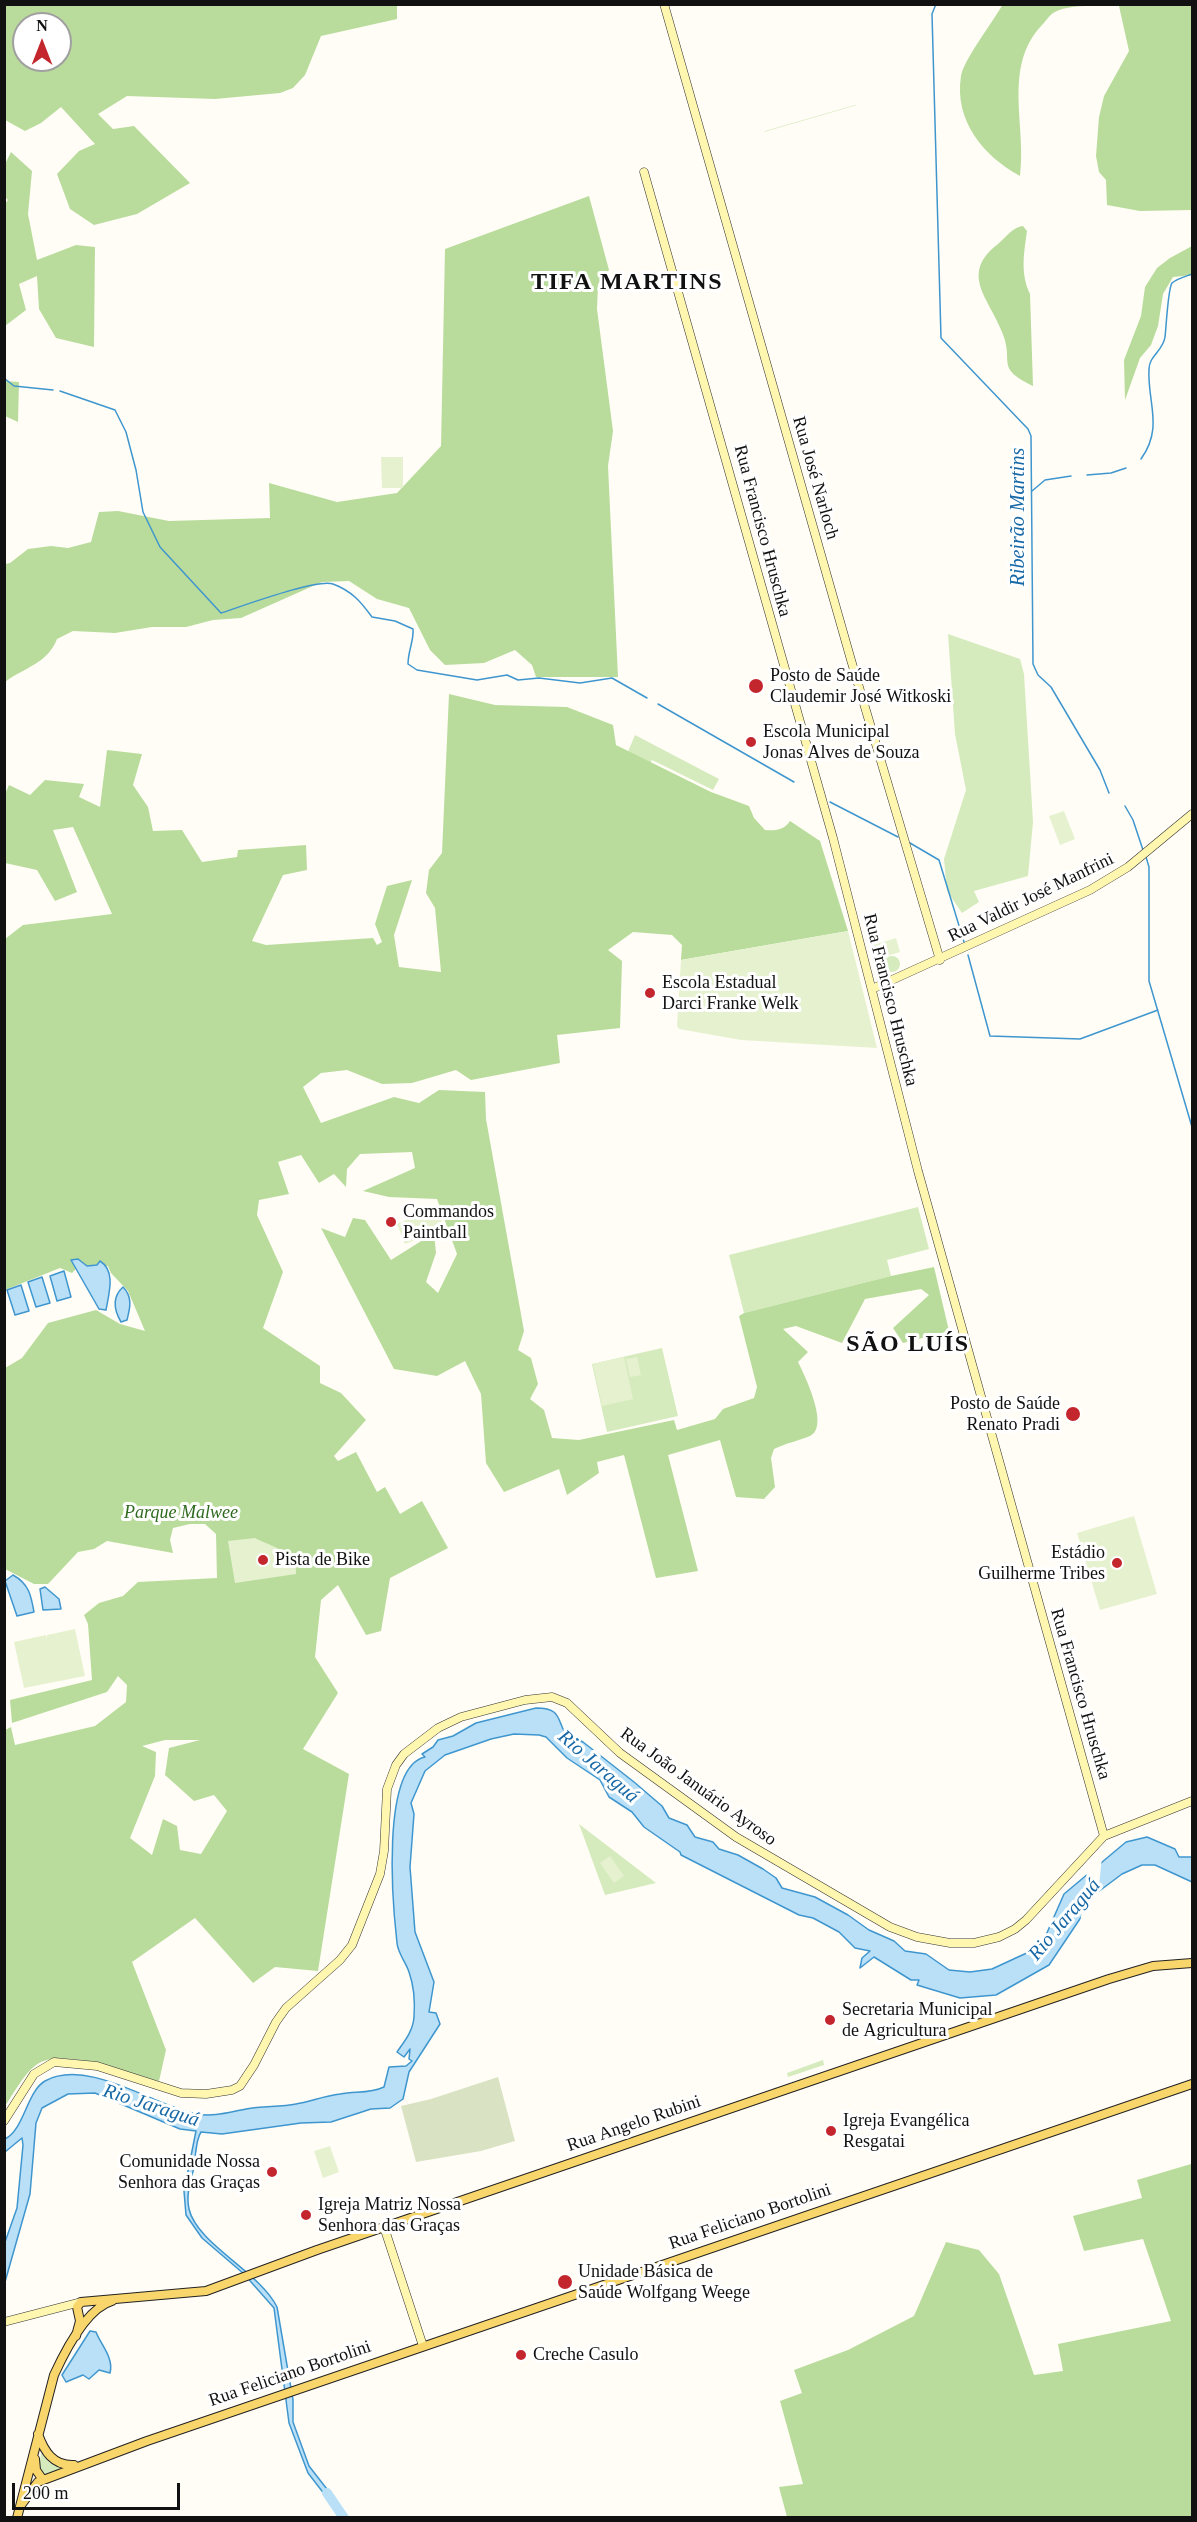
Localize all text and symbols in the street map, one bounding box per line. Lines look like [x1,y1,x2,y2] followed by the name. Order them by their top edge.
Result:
[12,12,72,72] north arrow
[36,17,48,34] text: N
[531,269,723,297] district label: TIFA MARTINS
[787,414,843,542] street label: Rua José Narloch
[729,443,795,619] street label: Rua Francisco Hruschka
[1007,448,1031,586] water label: Ribeirão Martins
[770,665,951,708] place label: Posto de Saúde Claudemir José Witkoski
[747,677,765,695] marker: Posto de Saúde Claudemir José Witkoski
[763,721,919,764] place label: Escola Municipal Jonas Alves de Souza
[744,735,758,749] marker: Escola Municipal Jonas Alves de Souza
[945,849,1117,947] street label: Rua Valdir José Manfrini
[858,912,922,1088] street label: Rua Francisco Hruschka
[662,972,798,1014] place label: Escola Estadual Darci Franke Welk
[643,986,657,1000] marker: Escola Estadual Darci Franke Welk
[403,1201,494,1244] place label: Commandos Paintball
[384,1215,398,1229] marker: Commandos Paintball
[846,1331,970,1359] district label: SÃO LUÍS
[950,1393,1060,1436] place label: Posto de Saúde Renato Pradi
[1064,1405,1082,1423] marker: Posto de Saúde Renato Pradi
[124,1502,238,1524] park label: Parque Malwee
[978,1542,1105,1584] place label: Estádio Guilherme Tribes
[275,1549,370,1571] place label: Pista de Bike
[256,1553,270,1567] marker: Pista de Bike
[1110,1556,1124,1570] marker: Estádio Guilherme Tribes
[1045,1606,1115,1782] street label: Rua Francisco Hruschka
[616,1723,780,1851] street label: Rua João Januário Ayroso
[553,1725,643,1809] water label: Rio Jaraguá
[1024,1874,1106,1966] water label: Rio Jaraguá
[842,1999,992,2042] place label: Secretaria Municipal de Agricultura
[823,2013,837,2027] marker: Secretaria Municipal de Agricultura
[100,2079,202,2133] water label: Rio Jaraguá
[564,2091,704,2157] street label: Rua Angelo Rubini
[843,2110,969,2152] place label: Igreja Evangélica Resgatai
[824,2124,838,2138] marker: Igreja Evangélica Resgatai
[118,2151,260,2194] place label: Comunidade Nossa Senhora das Graças
[265,2165,279,2179] marker: Comunidade Nossa Senhora das Graças
[666,2179,834,2255] street label: Rua Feliciano Bortolini
[318,2194,461,2236] place label: Igreja Matriz Nossa Senhora das Graças
[299,2208,313,2222] marker: Igreja Matriz Nossa Senhora das Graças
[578,2261,750,2304] place label: Unidade Básica de Saúde Wolfgang Weege
[556,2273,574,2291] marker: Unidade Básica de Saúde Wolfgang Weege
[206,2336,374,2412] street label: Rua Feliciano Bortolini
[533,2344,638,2366] place label: Creche Casulo
[514,2348,528,2362] marker: Creche Casulo
[15,2471,183,2509] scale bar
[23,2483,69,2503] text: 200 m

